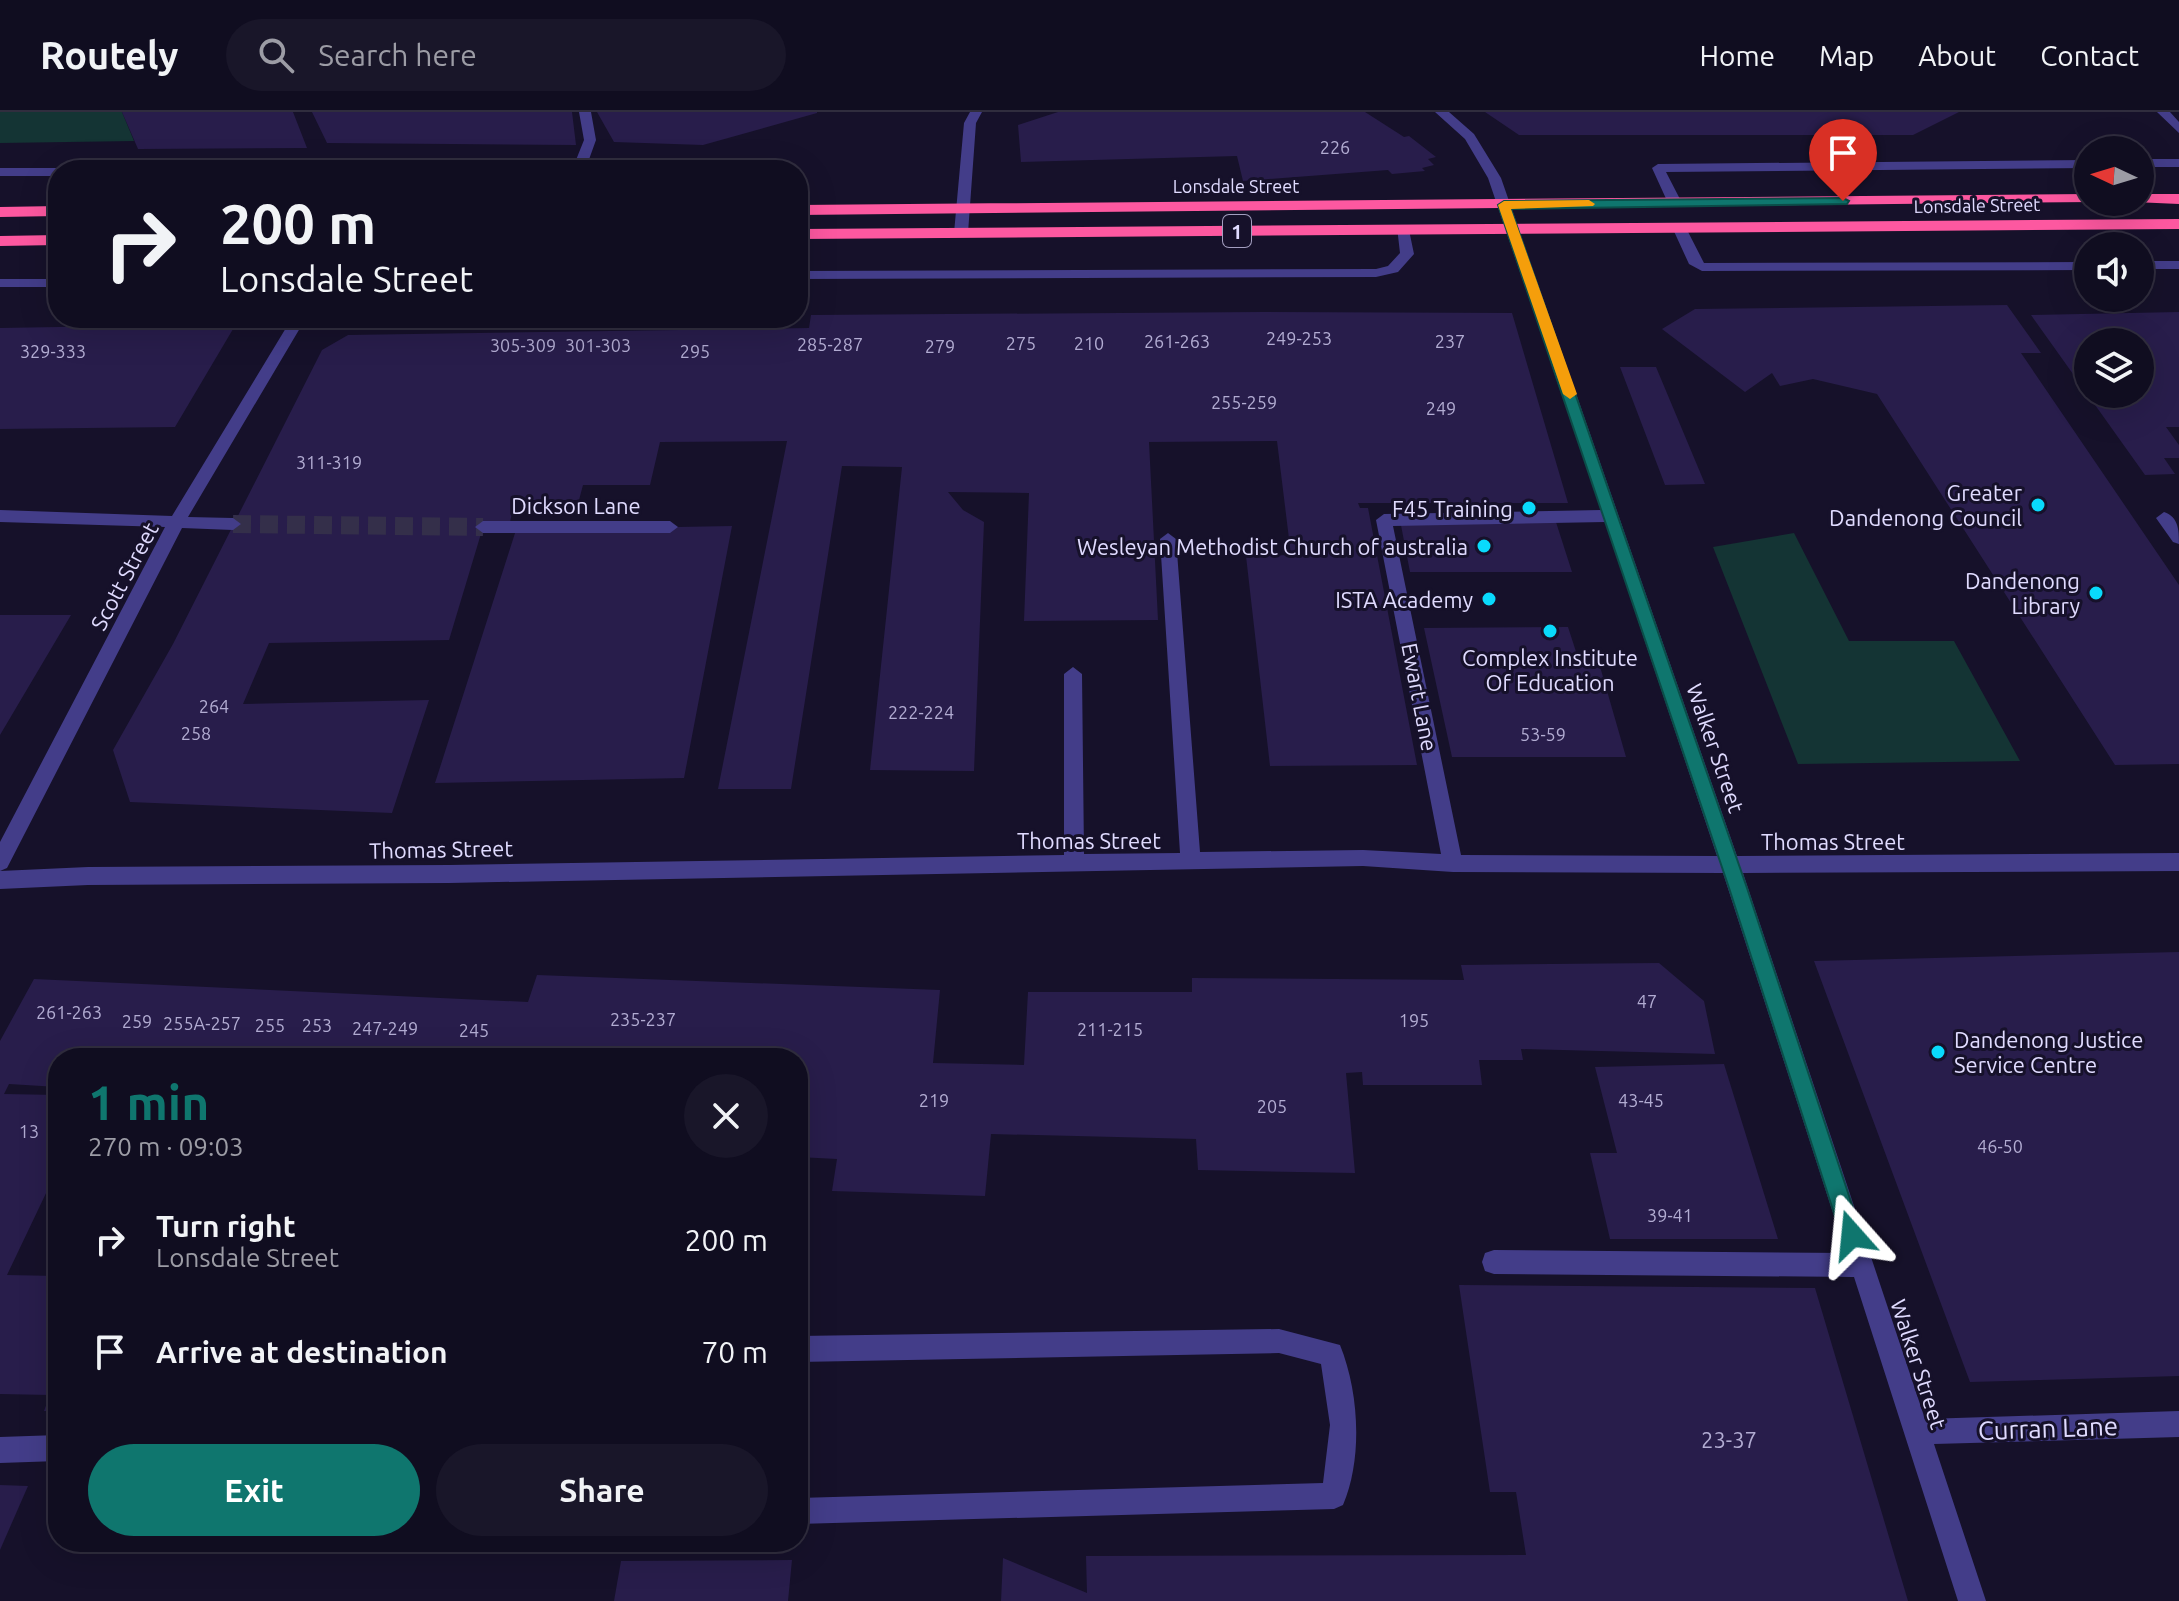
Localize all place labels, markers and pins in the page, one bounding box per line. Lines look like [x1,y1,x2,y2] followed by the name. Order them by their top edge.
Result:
[1809,119,1877,201] pin
[1829,480,2023,530] place label: Greater Dandenong Council
[1392,496,1513,521] place label: F45 Training
[2029,496,2047,514] marker: Greater Dandenong Council
[1520,499,1538,517] marker: F45 Training
[1077,534,1468,559] place label: Wesleyan Methodist Church of australia
[1475,537,1493,555] marker: Wesleyan Methodist Church of australia
[1965,568,2080,618] place label: Dandenong Library
[2087,584,2105,602] marker: Dandenong Library
[1335,587,1473,612] place label: ISTA Academy
[1480,590,1498,608] marker: ISTA Academy
[1541,622,1559,640] marker: Complex Institute Of Education
[1462,645,1638,695] place label: Complex Institute Of Education
[1954,1027,2143,1077] place label: Dandenong Justice Service Centre
[1929,1043,1947,1061] marker: Dandenong Justice Service Centre

